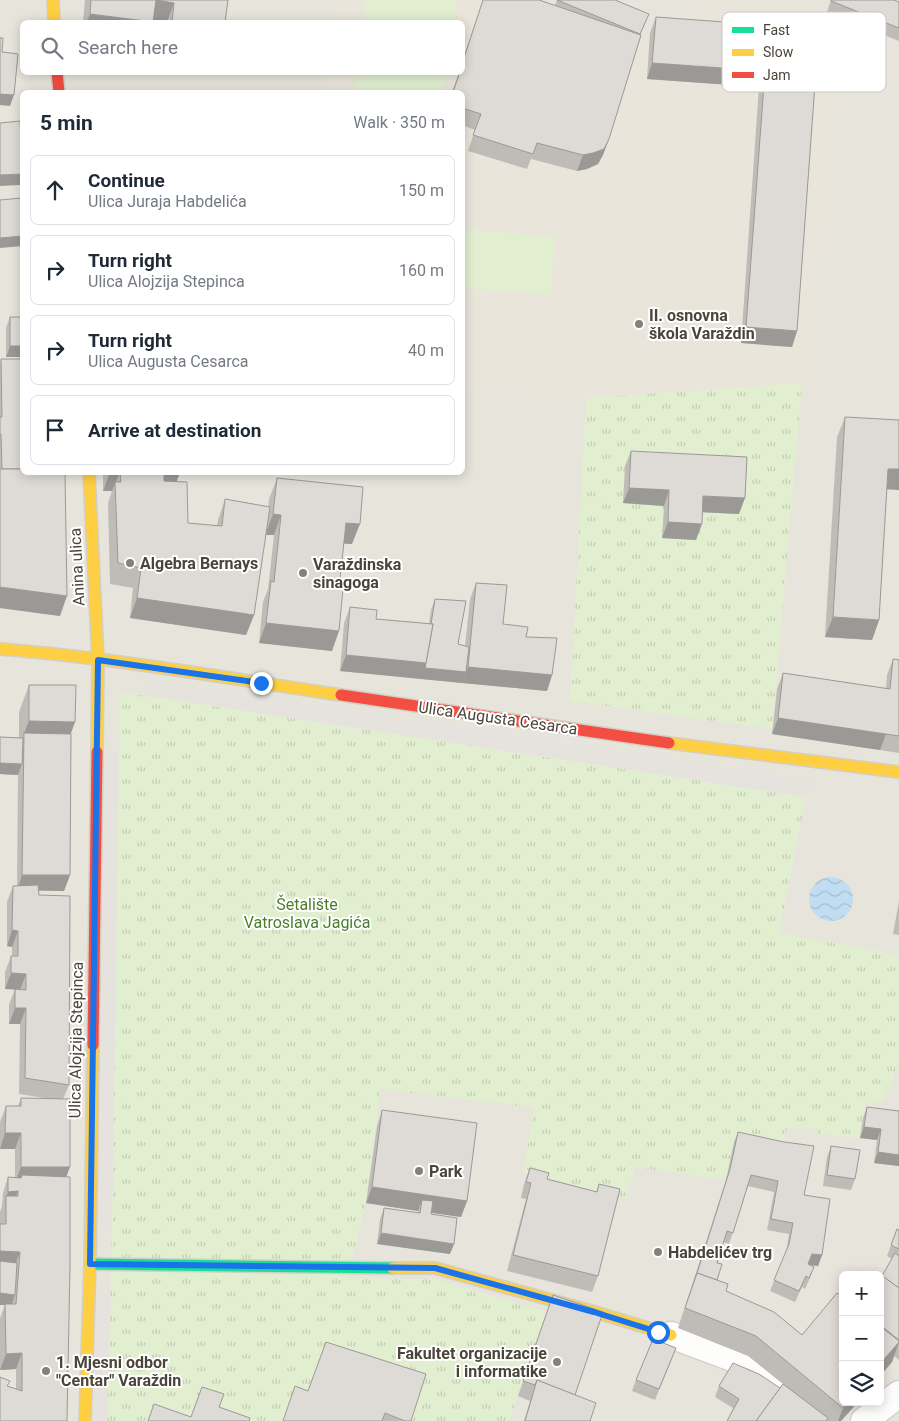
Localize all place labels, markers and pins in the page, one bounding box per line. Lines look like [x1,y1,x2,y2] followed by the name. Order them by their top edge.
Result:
[649,306,755,343] place label: II. osnovna škola Varaždin
[633,318,645,330] marker: II. osnovna škola Varaždin
[140,554,258,573] place label: Algebra Bernays
[313,555,402,592] place label: Varaždinska sinagoga
[124,557,136,569] marker: Algebra Bernays
[297,567,309,579] marker: Varaždinska sinagoga
[429,1162,463,1181] place label: Park
[413,1165,425,1177] marker: Park
[668,1243,772,1262] place label: Habdelićev trg
[652,1246,664,1258] marker: Habdelićev trg
[397,1344,547,1381] place label: Fakultet organizacije i informatike
[56,1353,181,1390] place label: 1. Mjesni odbor "Centar" Varaždin
[551,1356,563,1368] marker: Fakultet organizacije i informatike
[40,1365,52,1377] marker: 1. Mjesni odbor "Centar" Varaždin

